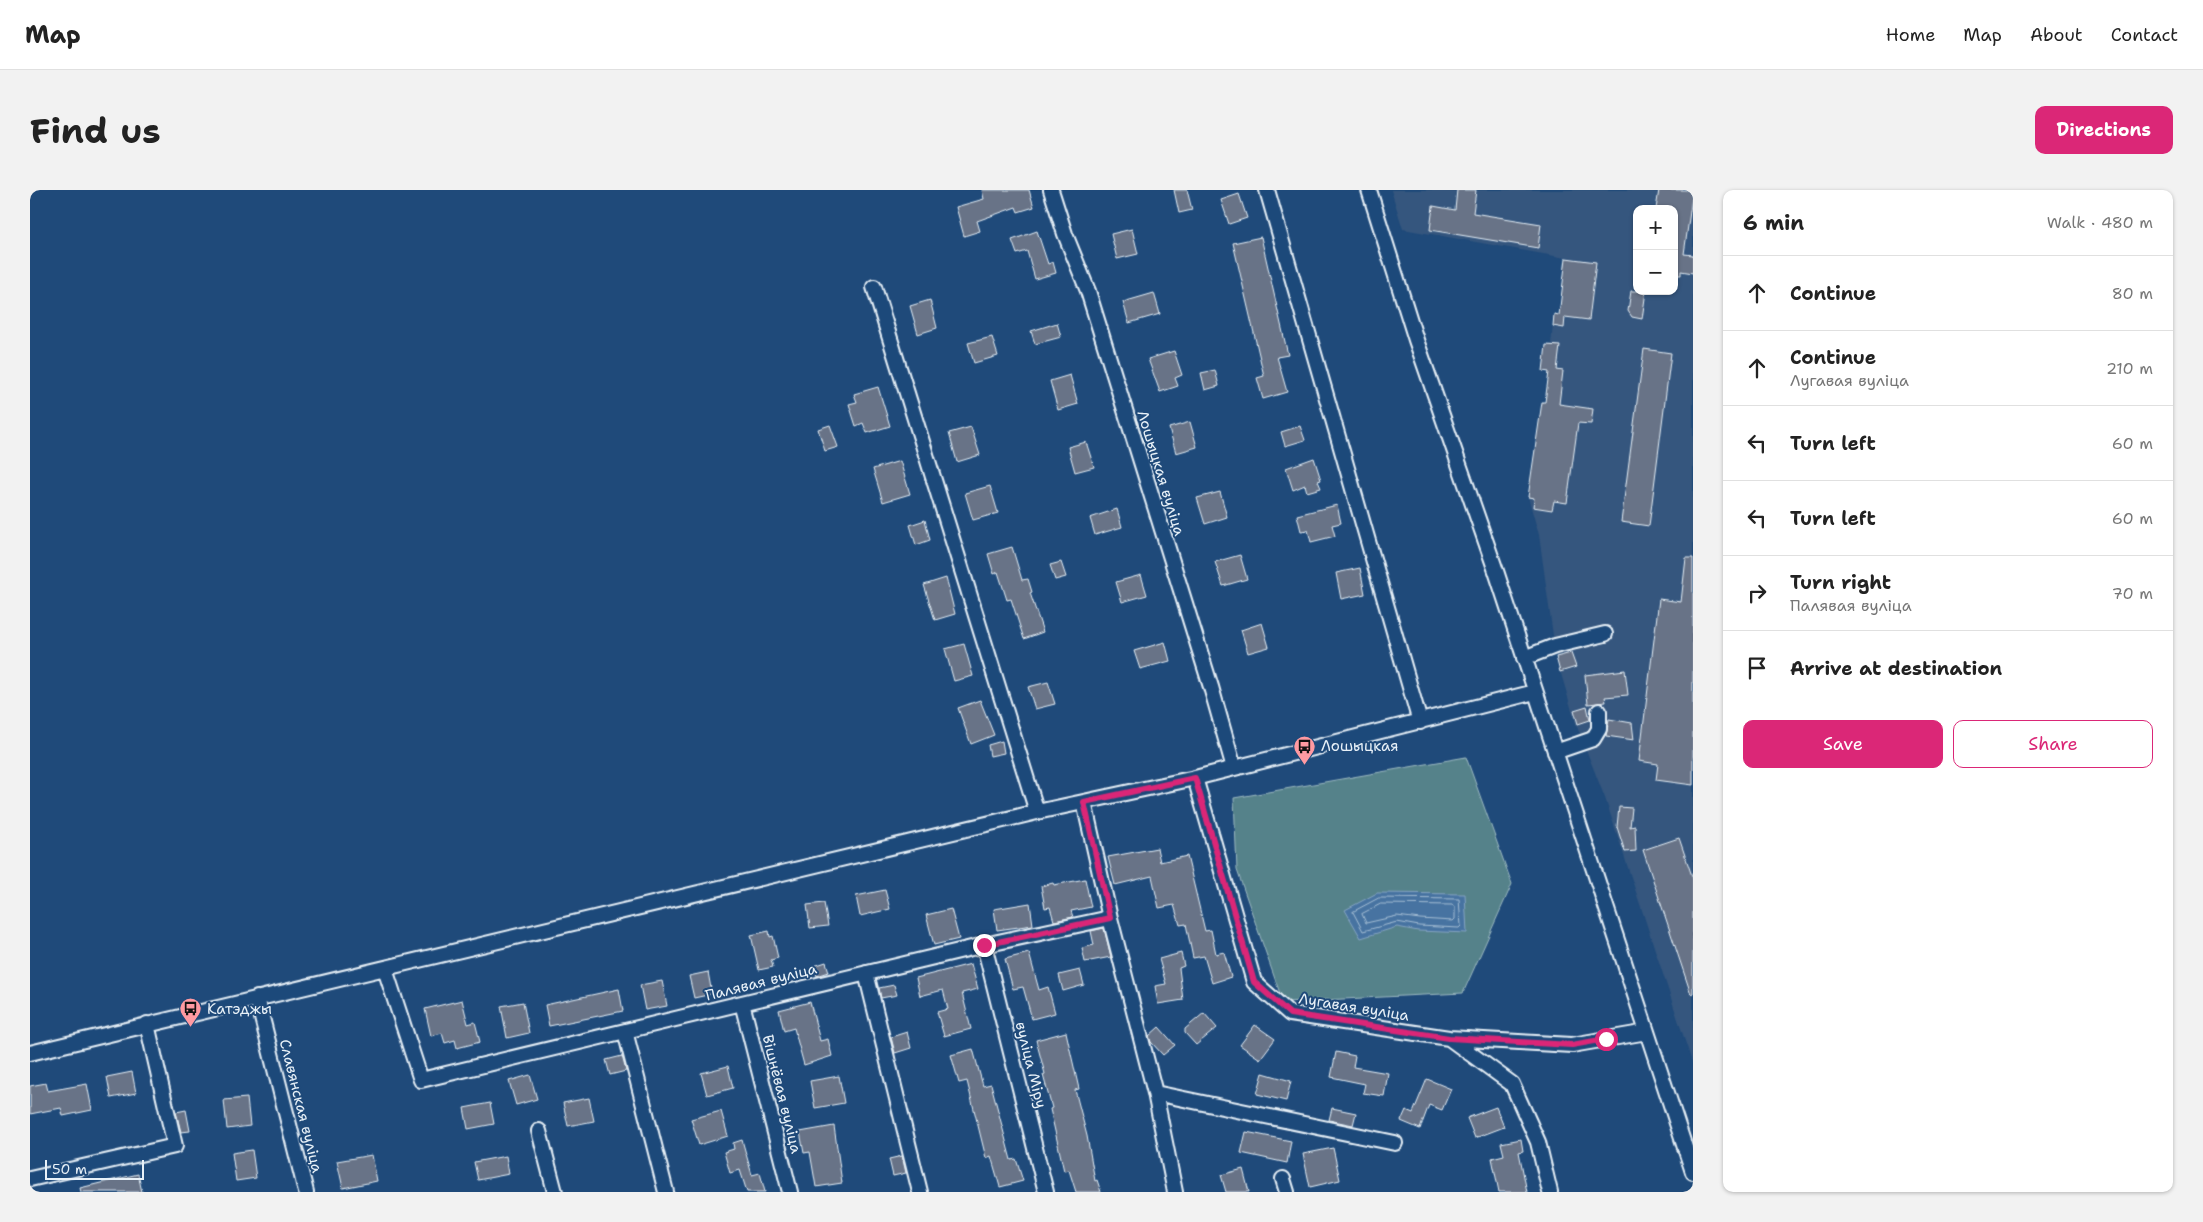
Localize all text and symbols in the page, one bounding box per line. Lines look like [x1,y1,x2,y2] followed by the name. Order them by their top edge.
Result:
[25,19,81,51] text: Map
[1886,23,1935,47] text: Home
[1963,23,2002,47] text: Map
[2030,23,2083,47] text: About
[2111,23,2178,47] text: Contact
[2035,106,2173,154] button: Directions
[30,107,161,154] text: Find us
[1633,205,1678,295] map controls
[1633,205,1678,250] button: +
[1743,209,1804,237] text: 6 min
[2047,212,2153,233] text: Walk · 480 m
[1633,250,1678,295] button: −
[1743,279,1771,307] icon: ahead
[1790,281,1876,306] text: Continue
[2112,283,2153,304] text: 80 m
[1790,345,1876,370] text: Continue
[1743,354,1771,382] icon: ahead
[2106,358,2153,379] text: 210 m
[1790,370,1909,391] text: Лугавая вуліца
[1132,408,1190,539] street label: Лошыцкая вуліца
[1743,429,1771,457] icon: left
[1790,431,1876,456] text: Turn left
[2112,433,2153,454] text: 60 m
[1743,504,1771,532] icon: left
[1790,506,1876,531] text: Turn left
[2112,508,2153,529] text: 60 m
[1790,570,1891,595] text: Turn right
[1743,579,1771,607] icon: right
[2112,583,2153,604] text: 70 m
[1790,595,1912,616] text: Палявая вуліца
[1743,654,1771,682] icon: arrive
[1790,656,2002,681] text: Arrive at destination
[1743,720,1943,768] button: Save
[1953,720,2153,768] button: Share
[1293,734,1317,765] bus stop icon: Лошыцкая
[1321,736,1399,756] place label: Лошыцкая
[973,934,996,957] route end
[703,958,819,1006] street label: Палявая вуліца
[1297,988,1411,1026] street label: Лугавая вуліца
[179,997,203,1028] bus stop icon: Катэджы
[207,999,272,1019] place label: Катэджы
[1011,1020,1051,1110] street label: вуліца Міру
[1595,1028,1618,1051] route start
[758,1033,807,1156] street label: Вішнёвая вуліца
[275,1037,327,1176] street label: Славянская вуліца
[45,1157,144,1180] scale bar
[52,1160,87,1178] text: 50 m

